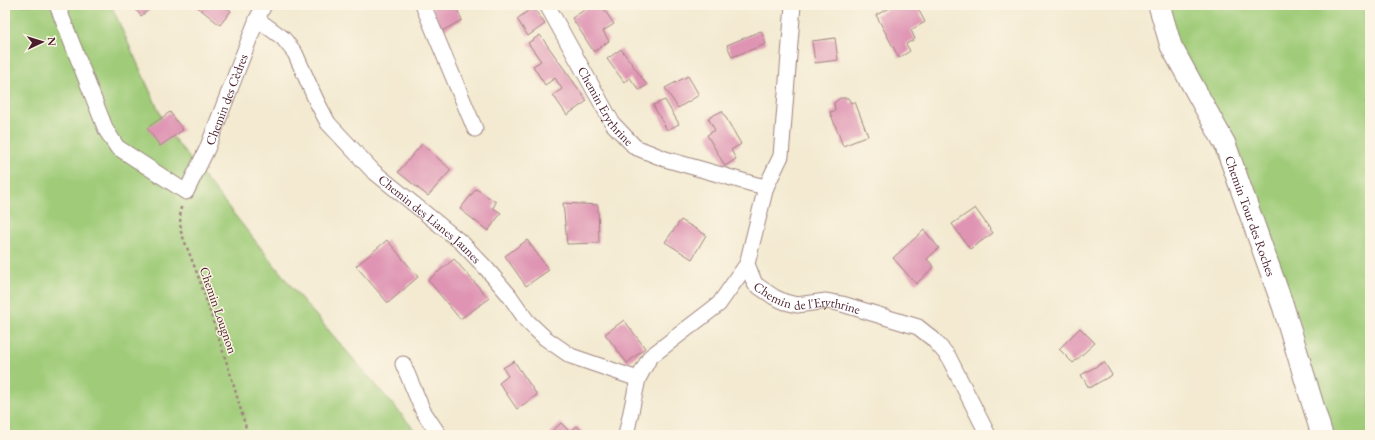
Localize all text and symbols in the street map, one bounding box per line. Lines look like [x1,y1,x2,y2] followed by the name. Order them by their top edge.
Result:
[22,22,62,62] north arrow
[45,36,59,46] text: N
[201,51,252,148] street label: Chemin des Cèdres
[574,63,637,149] street label: Chemin Erythrine
[1221,153,1280,279] street label: Chemin Tour des Roches
[375,171,485,267] street label: Chemin des Lianes Jaunes
[196,265,241,356] street label: Chemin Lougnon
[750,278,862,318] street label: Chemin de l'Erythrine

